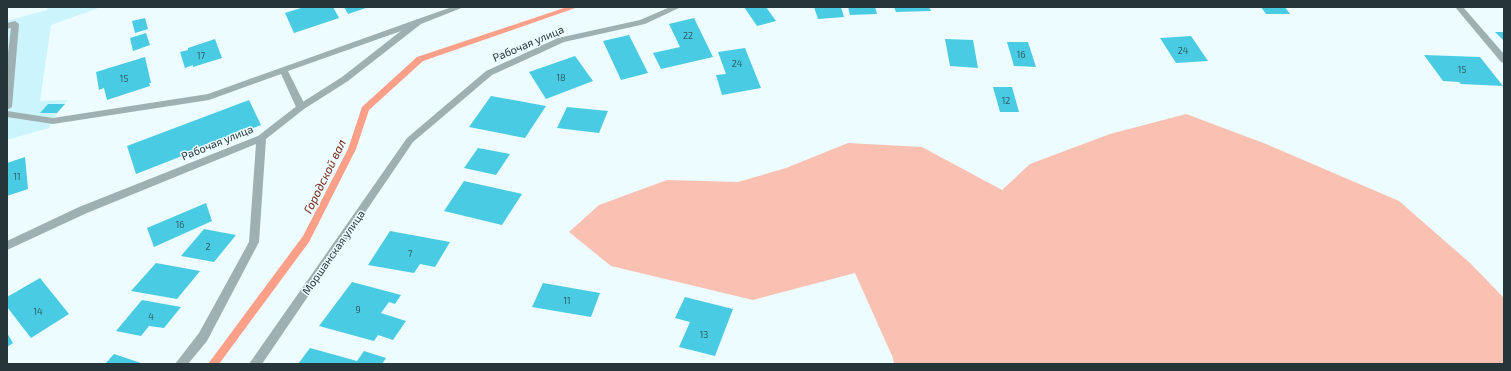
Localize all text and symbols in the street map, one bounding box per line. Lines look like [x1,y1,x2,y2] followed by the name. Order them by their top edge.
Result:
[490,22,566,65] street label: Рабочая улица
[683,30,693,41] house number: 22
[1178,45,1189,56] house number: 24
[1017,49,1025,60] house number: 16
[197,50,205,61] house number: 17
[732,58,743,69] house number: 24
[1458,64,1466,75] house number: 15
[556,72,566,83] house number: 18
[120,73,128,84] house number: 15
[1002,95,1010,106] house number: 12
[179,122,255,163] street label: Рабочая улица
[300,136,348,215] water label: Городской вал
[13,171,21,182] house number: 11
[299,207,368,297] street label: Моршанская улица
[176,219,184,230] house number: 16
[205,241,211,252] house number: 2
[408,248,413,259] house number: 7
[563,295,571,306] house number: 11
[355,304,361,315] house number: 9
[33,306,43,317] house number: 14
[148,311,154,322] house number: 4
[700,329,708,340] house number: 13

